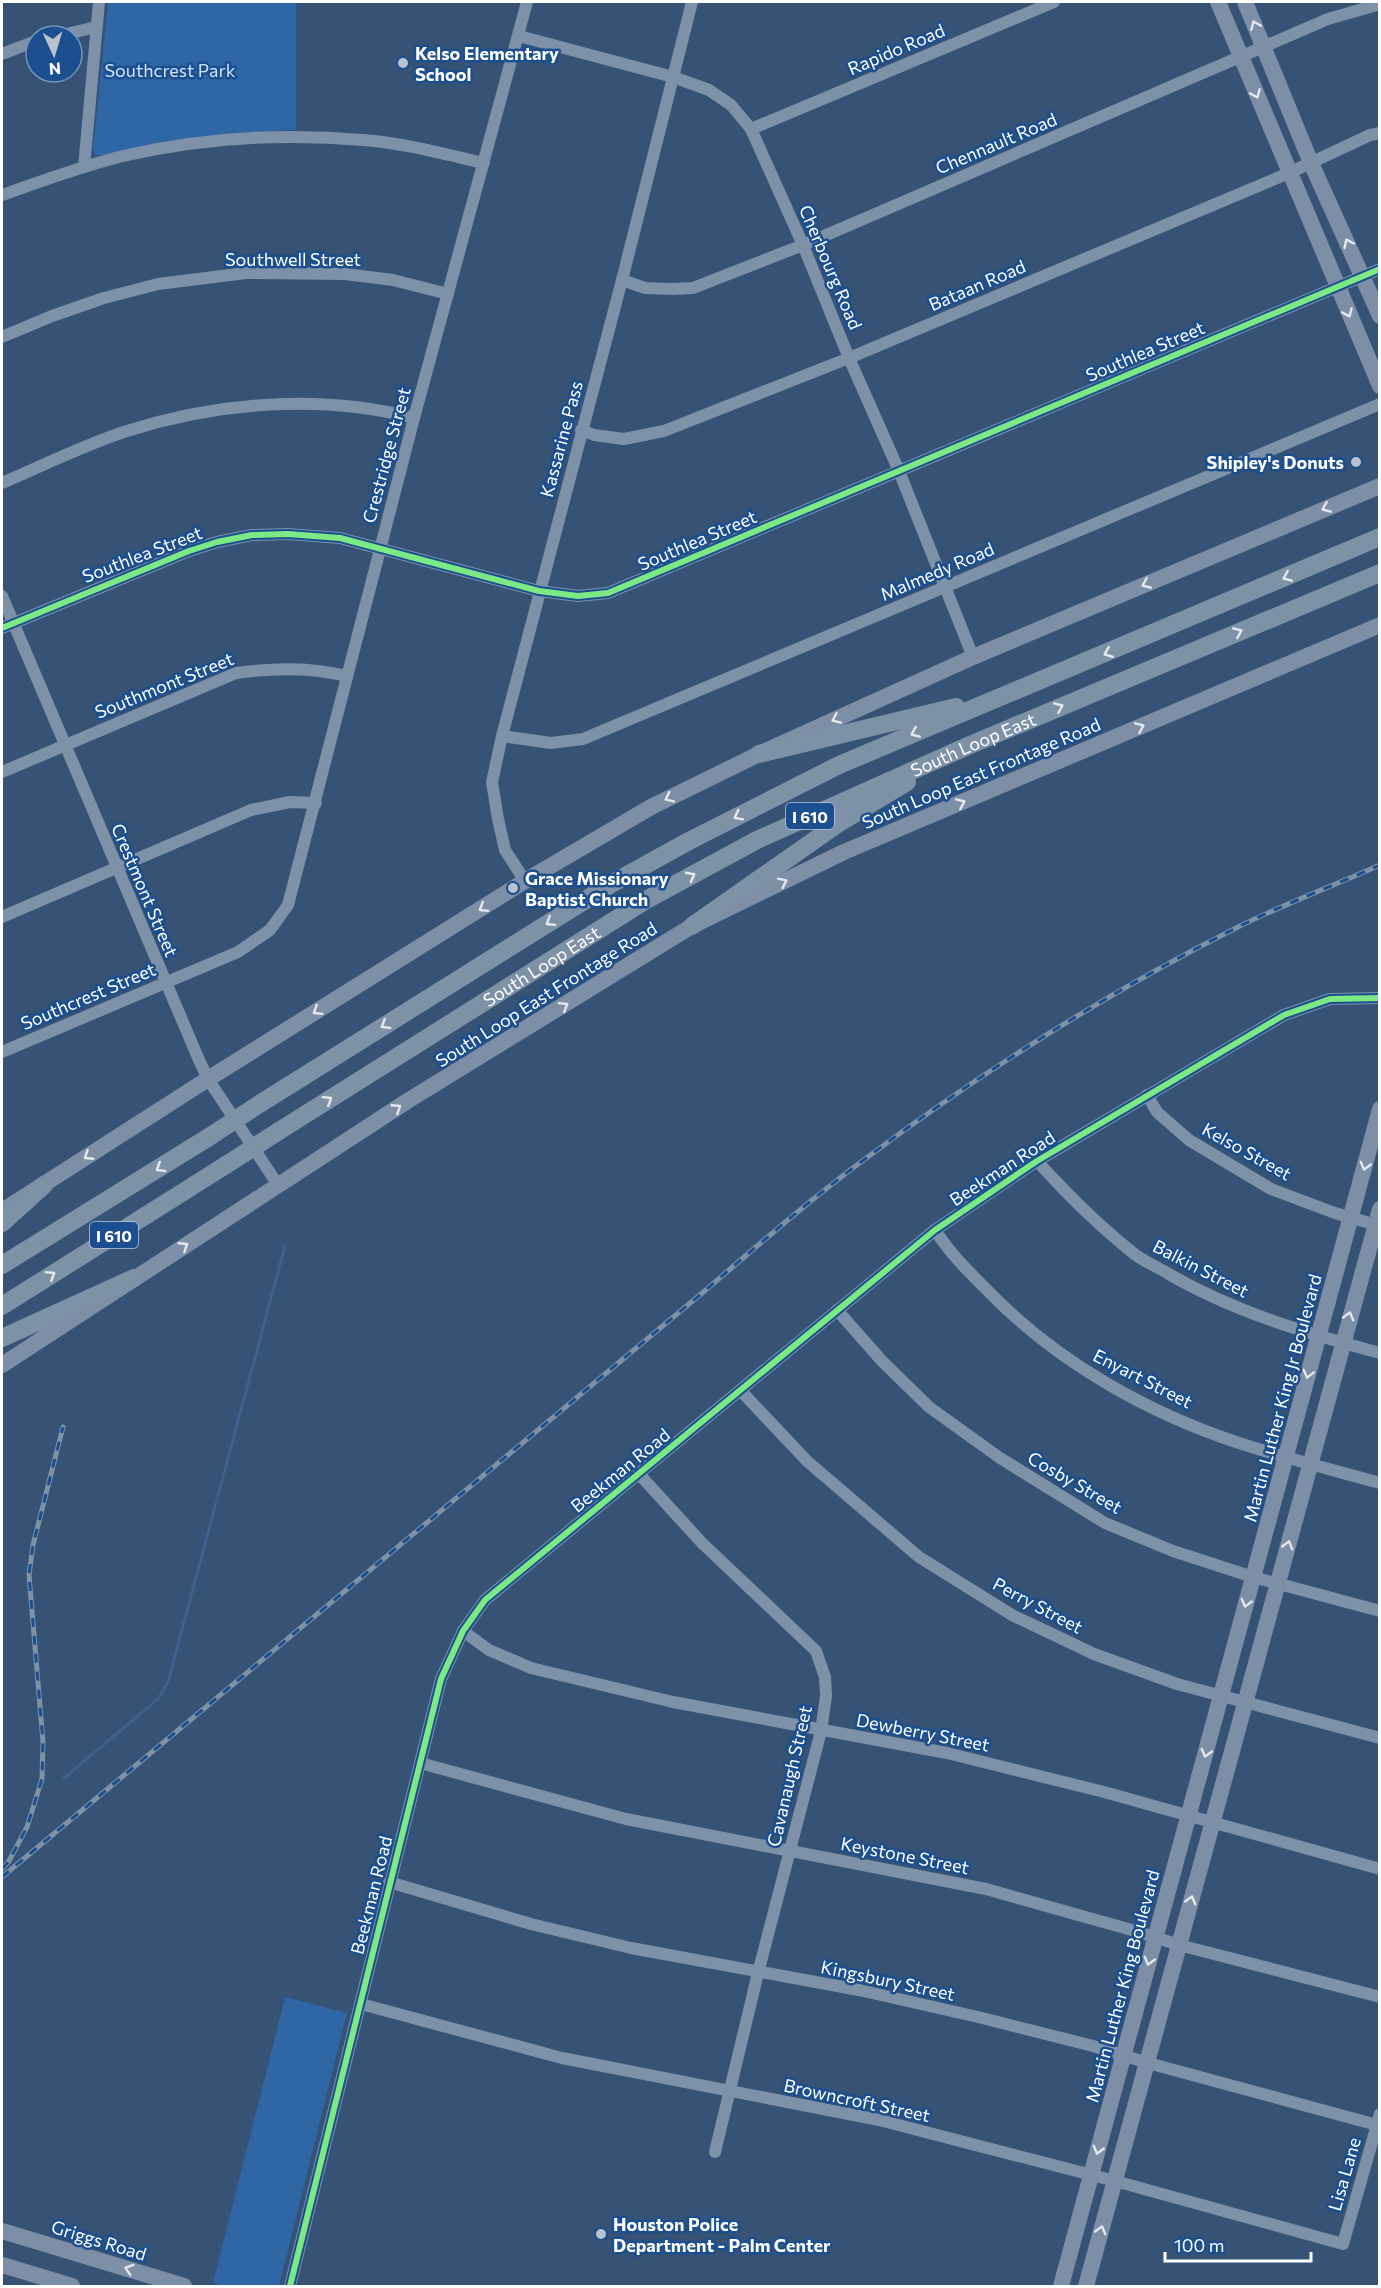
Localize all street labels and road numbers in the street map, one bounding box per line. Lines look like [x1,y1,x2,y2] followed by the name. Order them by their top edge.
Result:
[844,19,948,79] street label: Rapido Road
[932,108,1060,178] street label: Chennault Road
[795,201,867,333] street label: Cherbourg Road
[225,248,361,270] street label: Southwell Street
[925,255,1029,315] street label: Bataan Road
[1082,316,1208,386] street label: Southlea Street
[535,378,587,500] street label: Kassarine Pass
[357,385,415,525] street label: Crestridge Street
[634,505,760,575] street label: Southlea Street
[79,521,205,587] street label: Southlea Street
[877,537,997,605] street label: Malmedy Road
[91,647,237,723] street label: Southmont Street
[907,708,1039,781] street label: South Loop East
[858,713,1104,833] street label: South Loop East Frontage Road
[786,803,834,829] road number: I 610
[107,820,183,960] street label: Crestmont Street
[431,917,661,1071] street label: South Loop East Frontage Road
[479,921,604,1011] street label: South Loop East
[17,958,159,1034] street label: Southcrest Street
[1198,1117,1296,1185] street label: Kelso Street
[945,1126,1059,1210] street label: Beekman Road
[90,1222,138,1248] road number: I 610
[1149,1234,1253,1302] street label: Balkin Street
[1238,1272,1326,1524] street label: Martin Luther King Jr Boulevard
[1090,1344,1196,1412] street label: Enyart Street
[566,1423,674,1517] street label: Beekman Road
[1024,1446,1126,1518] street label: Cosby Street
[989,1572,1087,1638] street label: Perry Street
[762,1703,816,1849] street label: Cavanaugh Street
[855,1708,991,1756] street label: Dewberry Street
[839,1832,971,1878] street label: Keystone Street
[346,1833,396,1957] street label: Beekman Road
[1080,1867,1164,2105] street label: Martin Luther King Boulevard
[819,1955,957,2005] street label: Kingsbury Street
[782,2074,932,2126] street label: Browncroft Street
[1323,2135,1365,2213] street label: Lisa Lane
[49,2215,149,2265] street label: Griggs Road

